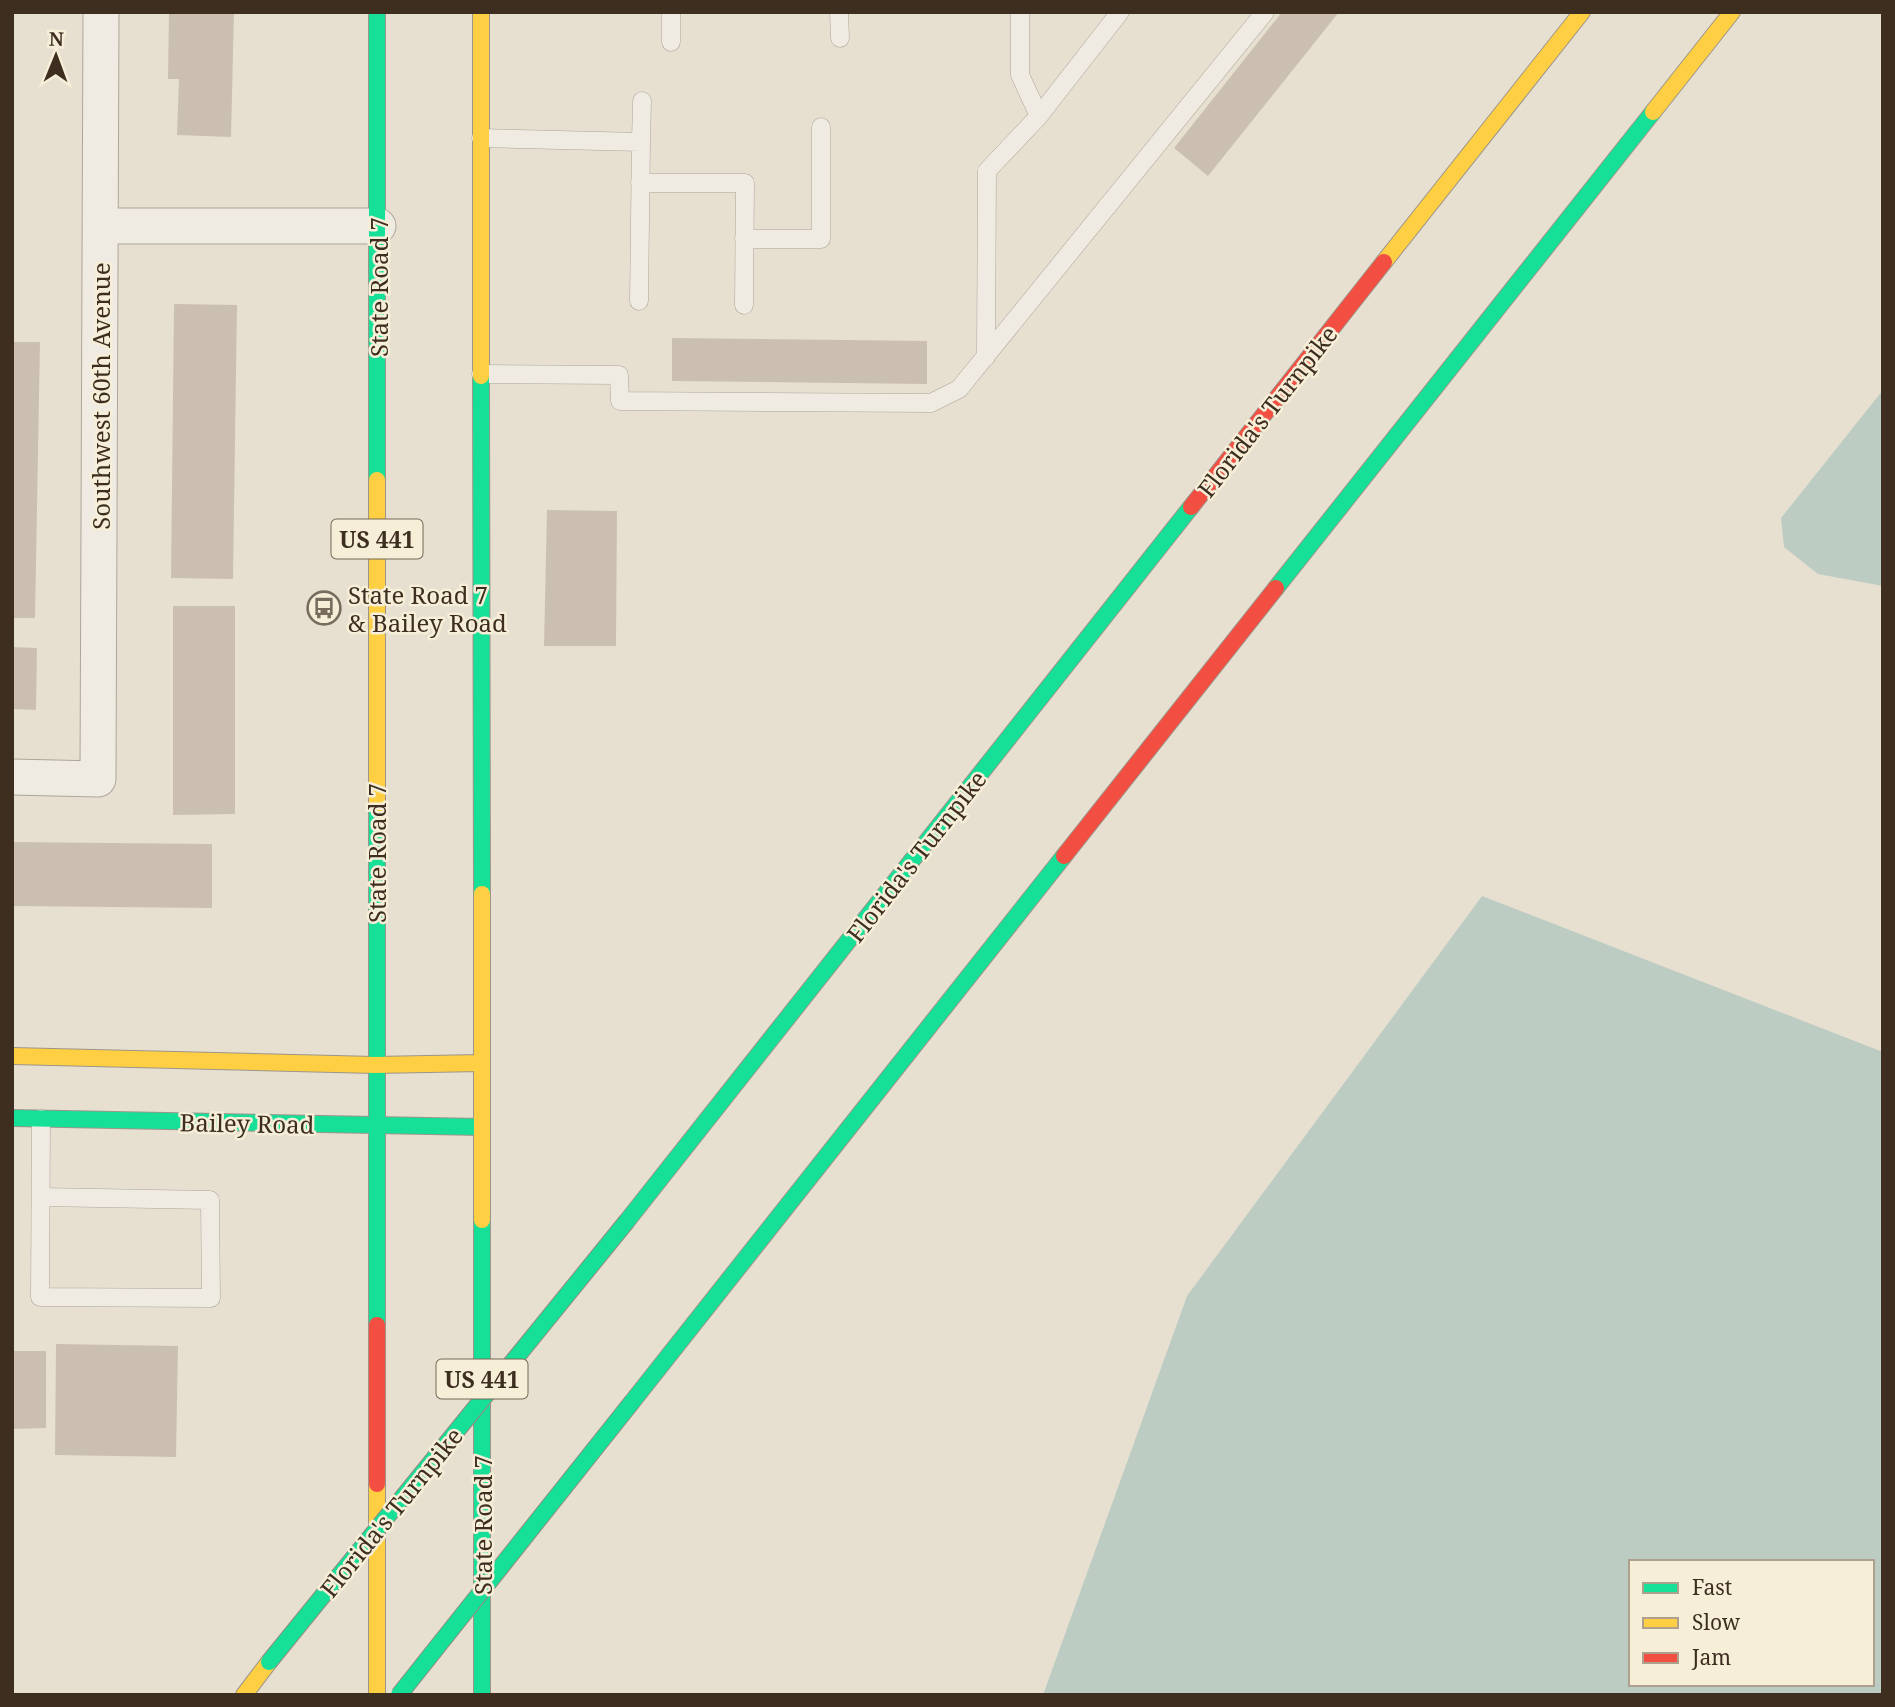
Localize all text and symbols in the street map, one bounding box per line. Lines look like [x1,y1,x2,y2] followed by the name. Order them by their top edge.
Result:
[21,21,91,91] north arrow
[49,26,64,52] text: N
[362,217,395,357] street label: State Road 7
[84,262,117,530] street label: Southwest 60th Avenue
[1189,318,1345,504] street label: Florida's Turnpike
[332,520,422,558] road number: US 441
[348,578,507,639] place label: State Road 7 & Bailey Road
[305,589,343,627] bus stop icon: State Road 7 & Bailey Road
[838,763,994,949] street label: Florida's Turnpike
[360,783,393,923] street label: State Road 7
[179,1105,315,1141] street label: Bailey Road
[436,1360,528,1398] road number: US 441
[312,1420,470,1604] street label: Florida's Turnpike
[466,1455,499,1595] street label: State Road 7
[1629,1560,1874,1686] legend
[1692,1573,1732,1601] text: Fast
[1692,1608,1741,1636] text: Slow
[1691,1643,1731,1671] text: Jam

